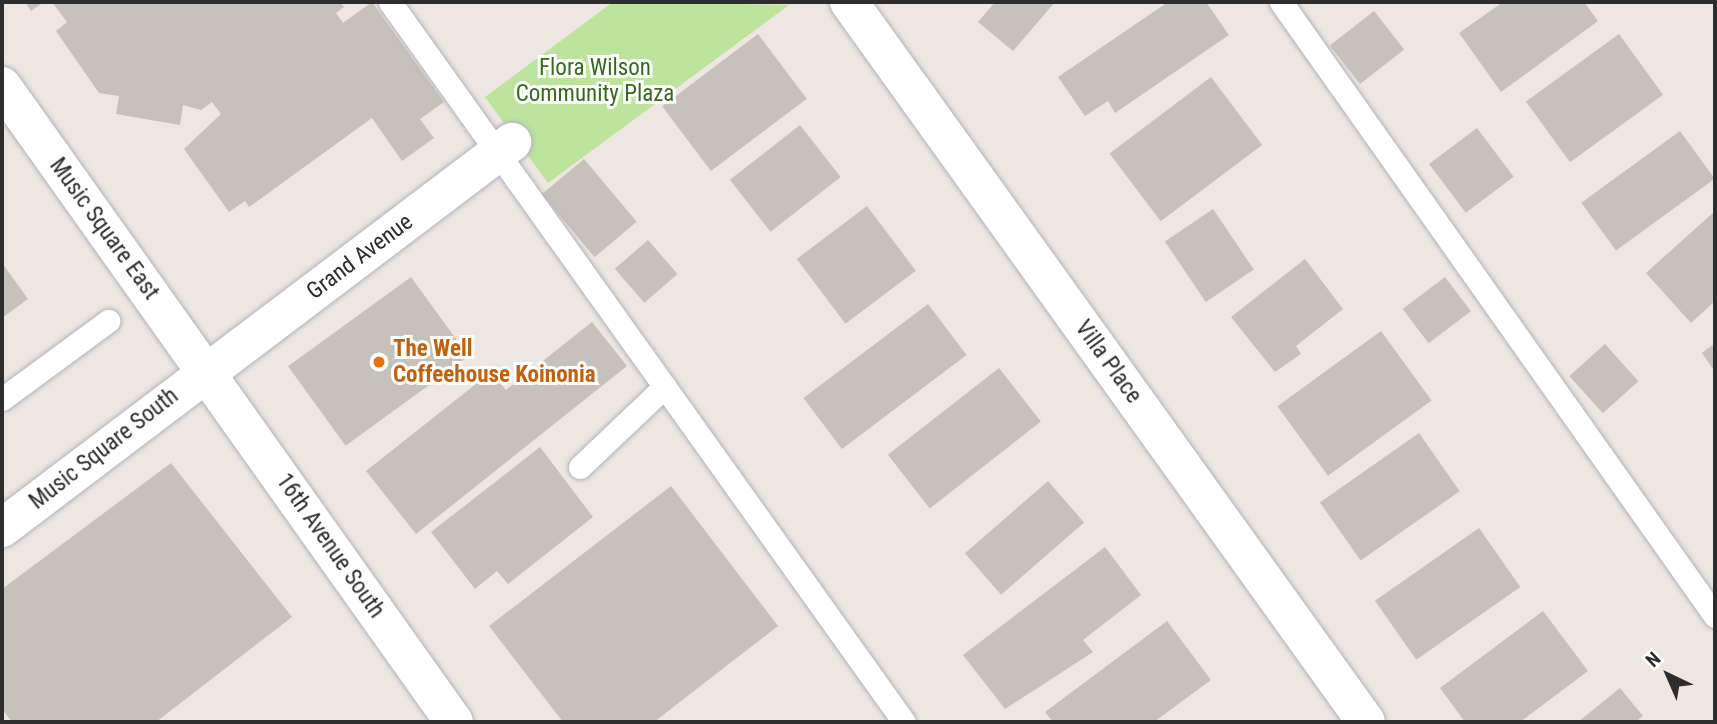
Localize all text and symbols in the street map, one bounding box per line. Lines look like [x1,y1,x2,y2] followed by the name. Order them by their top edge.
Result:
[516,54,674,108] park label: Flora Wilson Community Plaza
[43,153,165,305] street label: Music Square East
[302,208,418,306] street label: Grand Avenue
[1069,315,1147,409] street label: Villa Place
[393,335,596,389] place label: The Well Coffeehouse Koinonia
[371,354,387,370] marker: The Well Coffeehouse Koinonia
[24,382,184,516] street label: Music Square South
[270,468,390,624] street label: 16th Avenue South
[1633,640,1703,710] north arrow
[1641,647,1665,672] text: N

